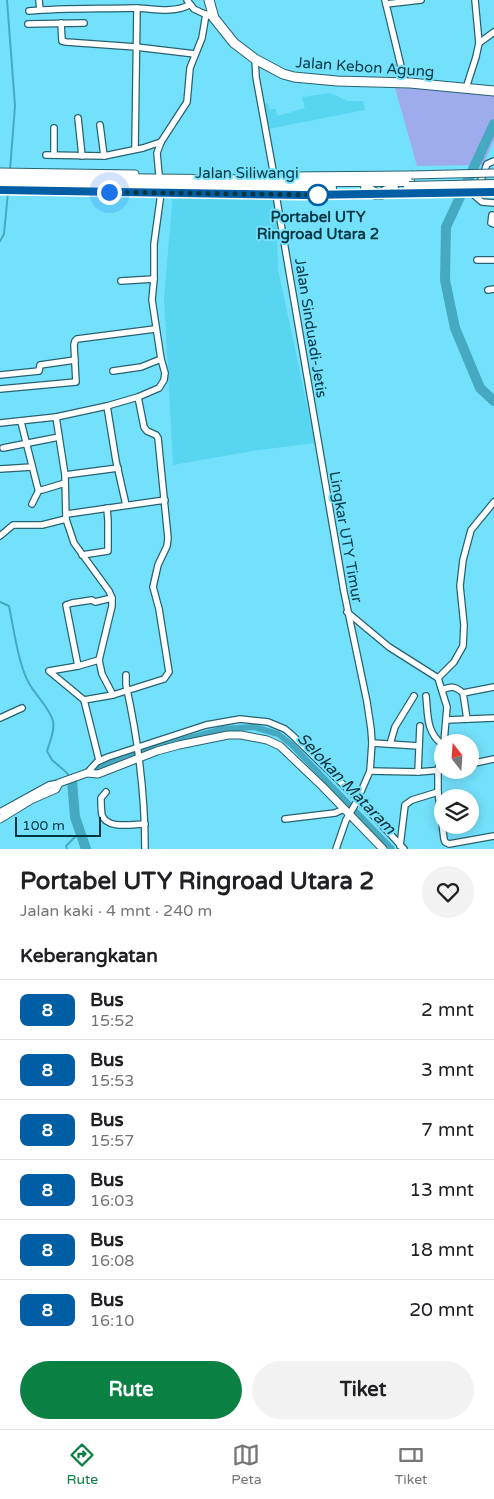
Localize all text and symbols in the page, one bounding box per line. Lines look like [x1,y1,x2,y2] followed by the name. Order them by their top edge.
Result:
[295,53,435,81] street label: Jalan Kebon Agung
[195,164,299,182] street label: Jalan Siliwangi
[97,180,122,205] your location
[307,184,329,206] marker: Portabel UTY Ringroad Utara 2
[257,208,379,244] place label: Portabel UTY Ringroad Utara 2
[291,257,331,399] street label: Jalan Sinduadi-Jetis
[326,470,366,604] street label: Lingkar UTY Timur
[293,729,400,839] water label: Selokan Mataram
[434,734,479,779] north arrow
[434,734,479,834] map controls
[434,789,479,834] button: layers
[15,814,101,837] scale bar
[22,817,65,834] text: 100 m
[422,866,474,918] button: heart
[20,867,374,896] text: Portabel UTY Ringroad Utara 2
[20,901,212,921] text: Jalan kaki · 4 mnt · 240 m
[20,945,158,967] text: Keberangkatan
[90,989,124,1011] text: Bus
[42,999,53,1021] text: 8
[421,999,474,1021] text: 2 mnt
[90,1011,134,1031] text: 15:52
[90,1049,124,1071] text: Bus
[42,1059,53,1081] text: 8
[421,1059,474,1081] text: 3 mnt
[90,1071,134,1091] text: 15:53
[90,1109,124,1131] text: Bus
[42,1119,53,1141] text: 8
[421,1119,474,1141] text: 7 mnt
[90,1131,134,1151] text: 15:57
[90,1169,124,1191] text: Bus
[42,1179,53,1201] text: 8
[409,1179,474,1201] text: 13 mnt
[90,1191,134,1211] text: 16:03
[90,1229,124,1251] text: Bus
[42,1239,53,1261] text: 8
[409,1239,474,1261] text: 18 mnt
[90,1251,134,1271] text: 16:08
[90,1289,124,1311] text: Bus
[42,1299,53,1321] text: 8
[409,1299,474,1321] text: 20 mnt
[90,1311,134,1331] text: 16:10
[20,1361,242,1419] button: Rute
[252,1361,474,1419] button: Tiket
[67,1441,98,1488] tab: Rute
[231,1441,262,1488] tab: Peta
[395,1441,427,1488] tab: Tiket

